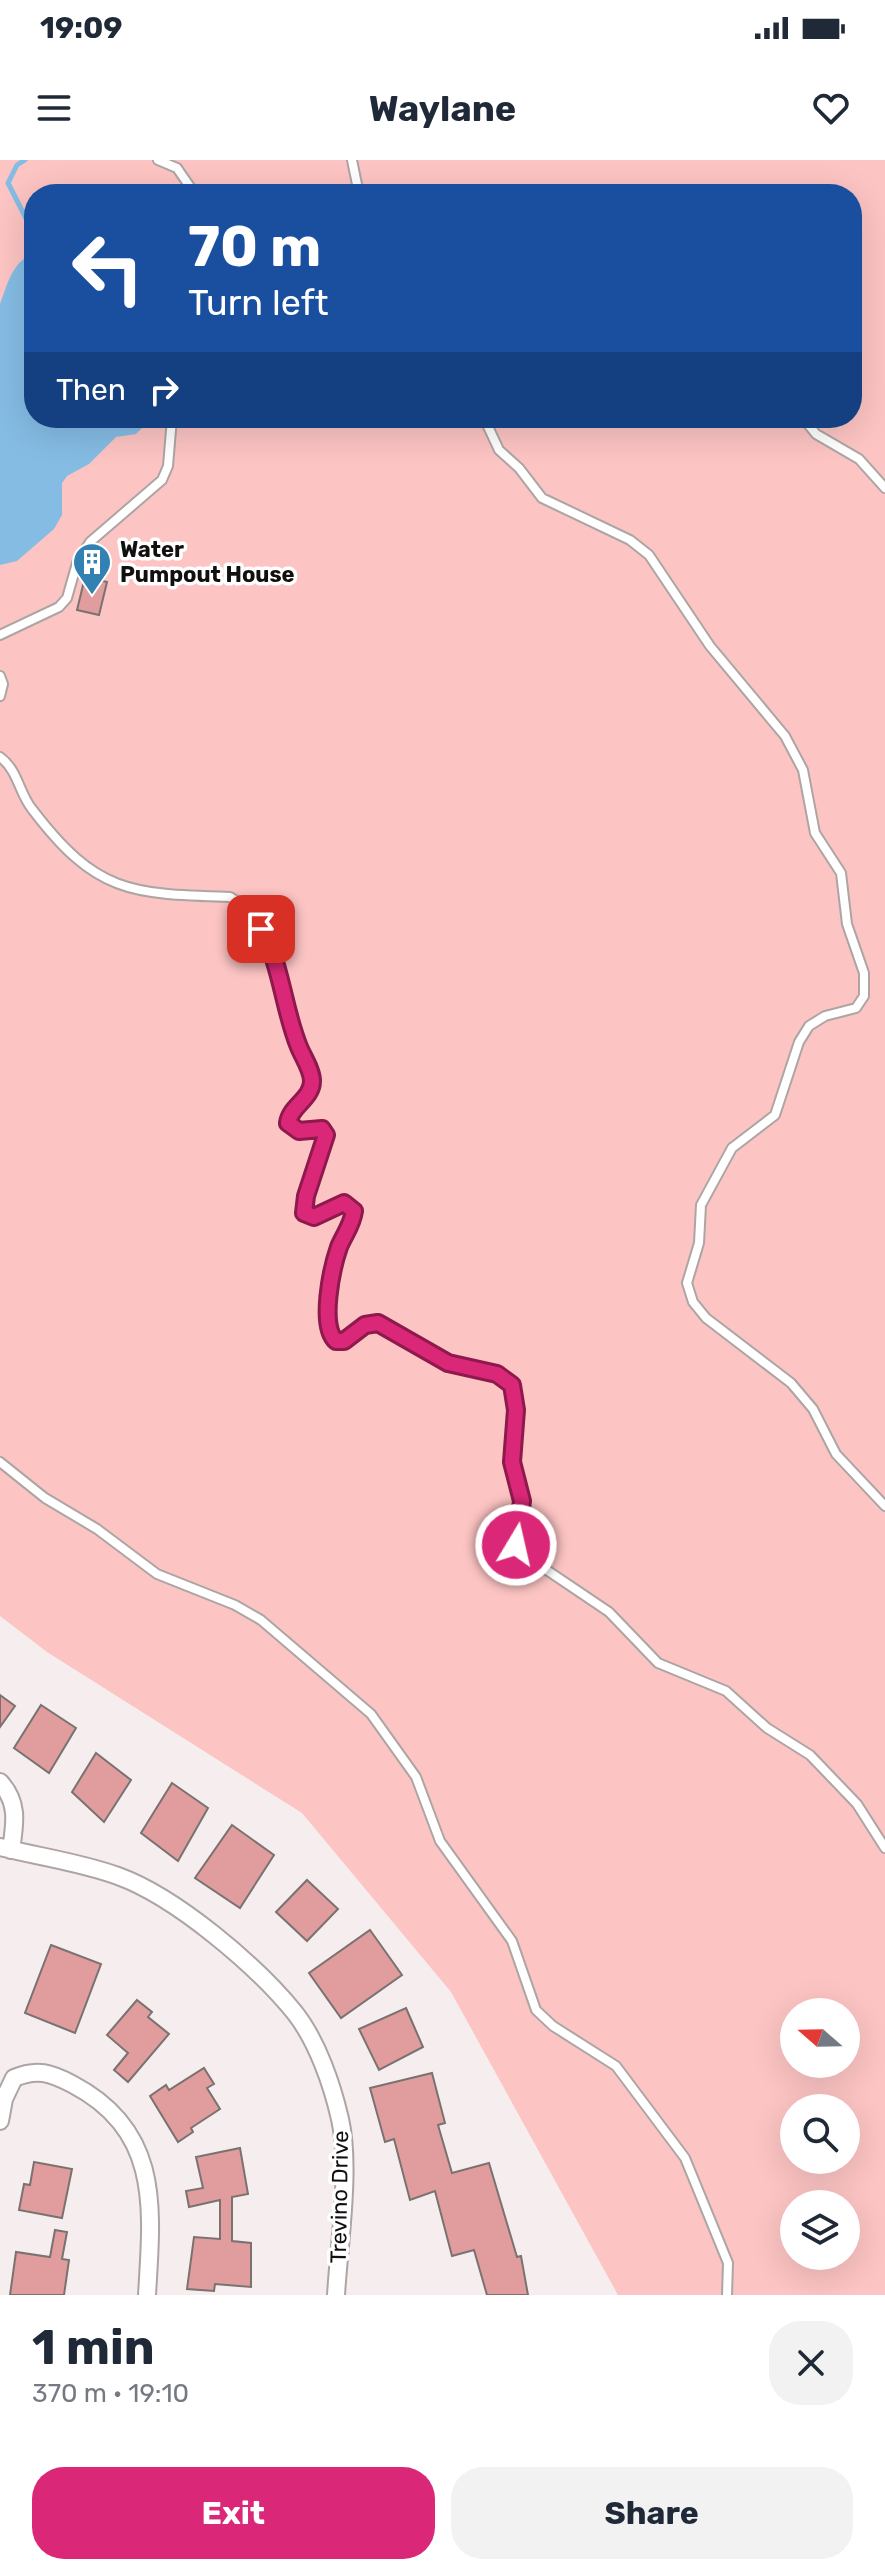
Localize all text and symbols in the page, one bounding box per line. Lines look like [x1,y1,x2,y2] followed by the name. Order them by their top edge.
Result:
[40,10,123,46] text: 19:09
[32,86,76,130] icon: menu
[809,86,853,130] icon: heart
[369,87,516,130] text: Waylane
[188,214,321,280] text: 70 m
[56,216,160,320] icon: left
[188,281,329,324] text: Turn left
[142,368,186,412] icon: right
[56,372,126,408] text: Then
[120,536,295,588] place label: Water Pumpout House
[71,541,113,596] building icon: Water Pumpout House
[227,895,295,963] pin
[239,907,283,951] icon: arrive
[474,1503,558,1587] position arrow
[780,1998,860,2078] north arrow
[780,1998,860,2270] map controls
[780,2094,860,2174] button: search
[325,2130,354,2264] street label: Trevino Drive
[780,2190,860,2270] button: layers
[32,2319,155,2376] text: 1 min
[769,2321,853,2405] button: close
[32,2378,189,2409] text: 370 m · 19:10
[32,2467,435,2559] button: Exit
[451,2467,853,2559] button: Share

